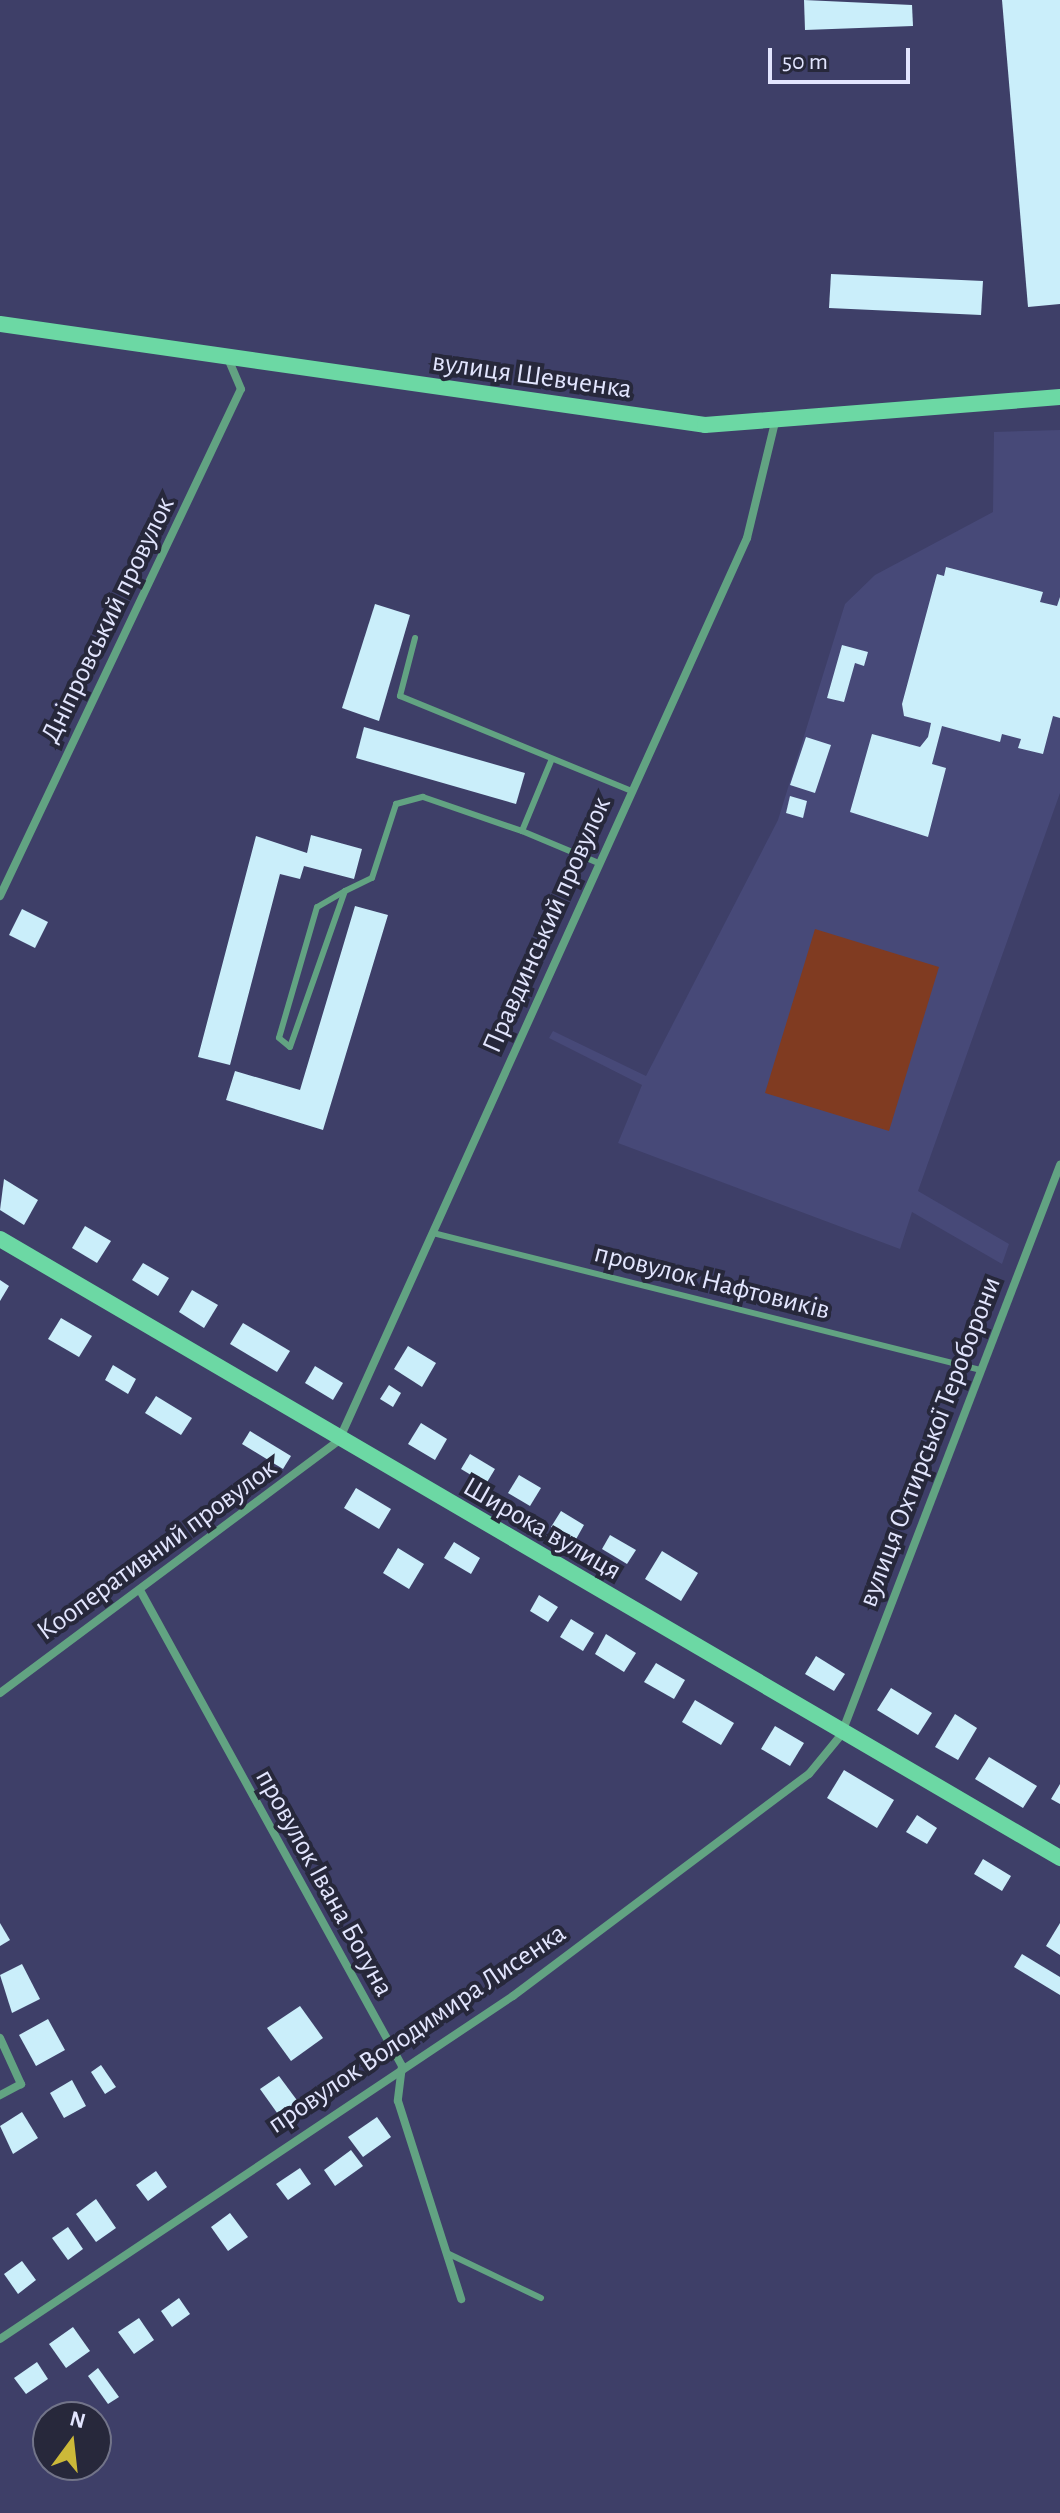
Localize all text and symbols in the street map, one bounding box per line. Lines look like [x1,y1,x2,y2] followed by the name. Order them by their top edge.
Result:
[772,32,914,82] scale bar
[782,50,828,74] text: 50 m
[430,345,634,407] street label: вулиця Шевченка
[34,492,182,748] street label: Дніпровський провулок
[475,792,619,1058] street label: Правдинський провулок
[591,1236,833,1328] street label: провулок Нафтовиків
[851,1272,1009,1612] street label: вулиця Охтирської Тероборони
[31,1452,283,1648] street label: Кооперативний провулок
[457,1470,627,1588] street label: Широка вулиця
[248,1763,400,2003] street label: провулок Івана Богуна
[262,1917,572,2141] street label: провулок Володимира Лисенка
[32,2401,112,2481] north arrow
[67,2407,88,2432] text: N

